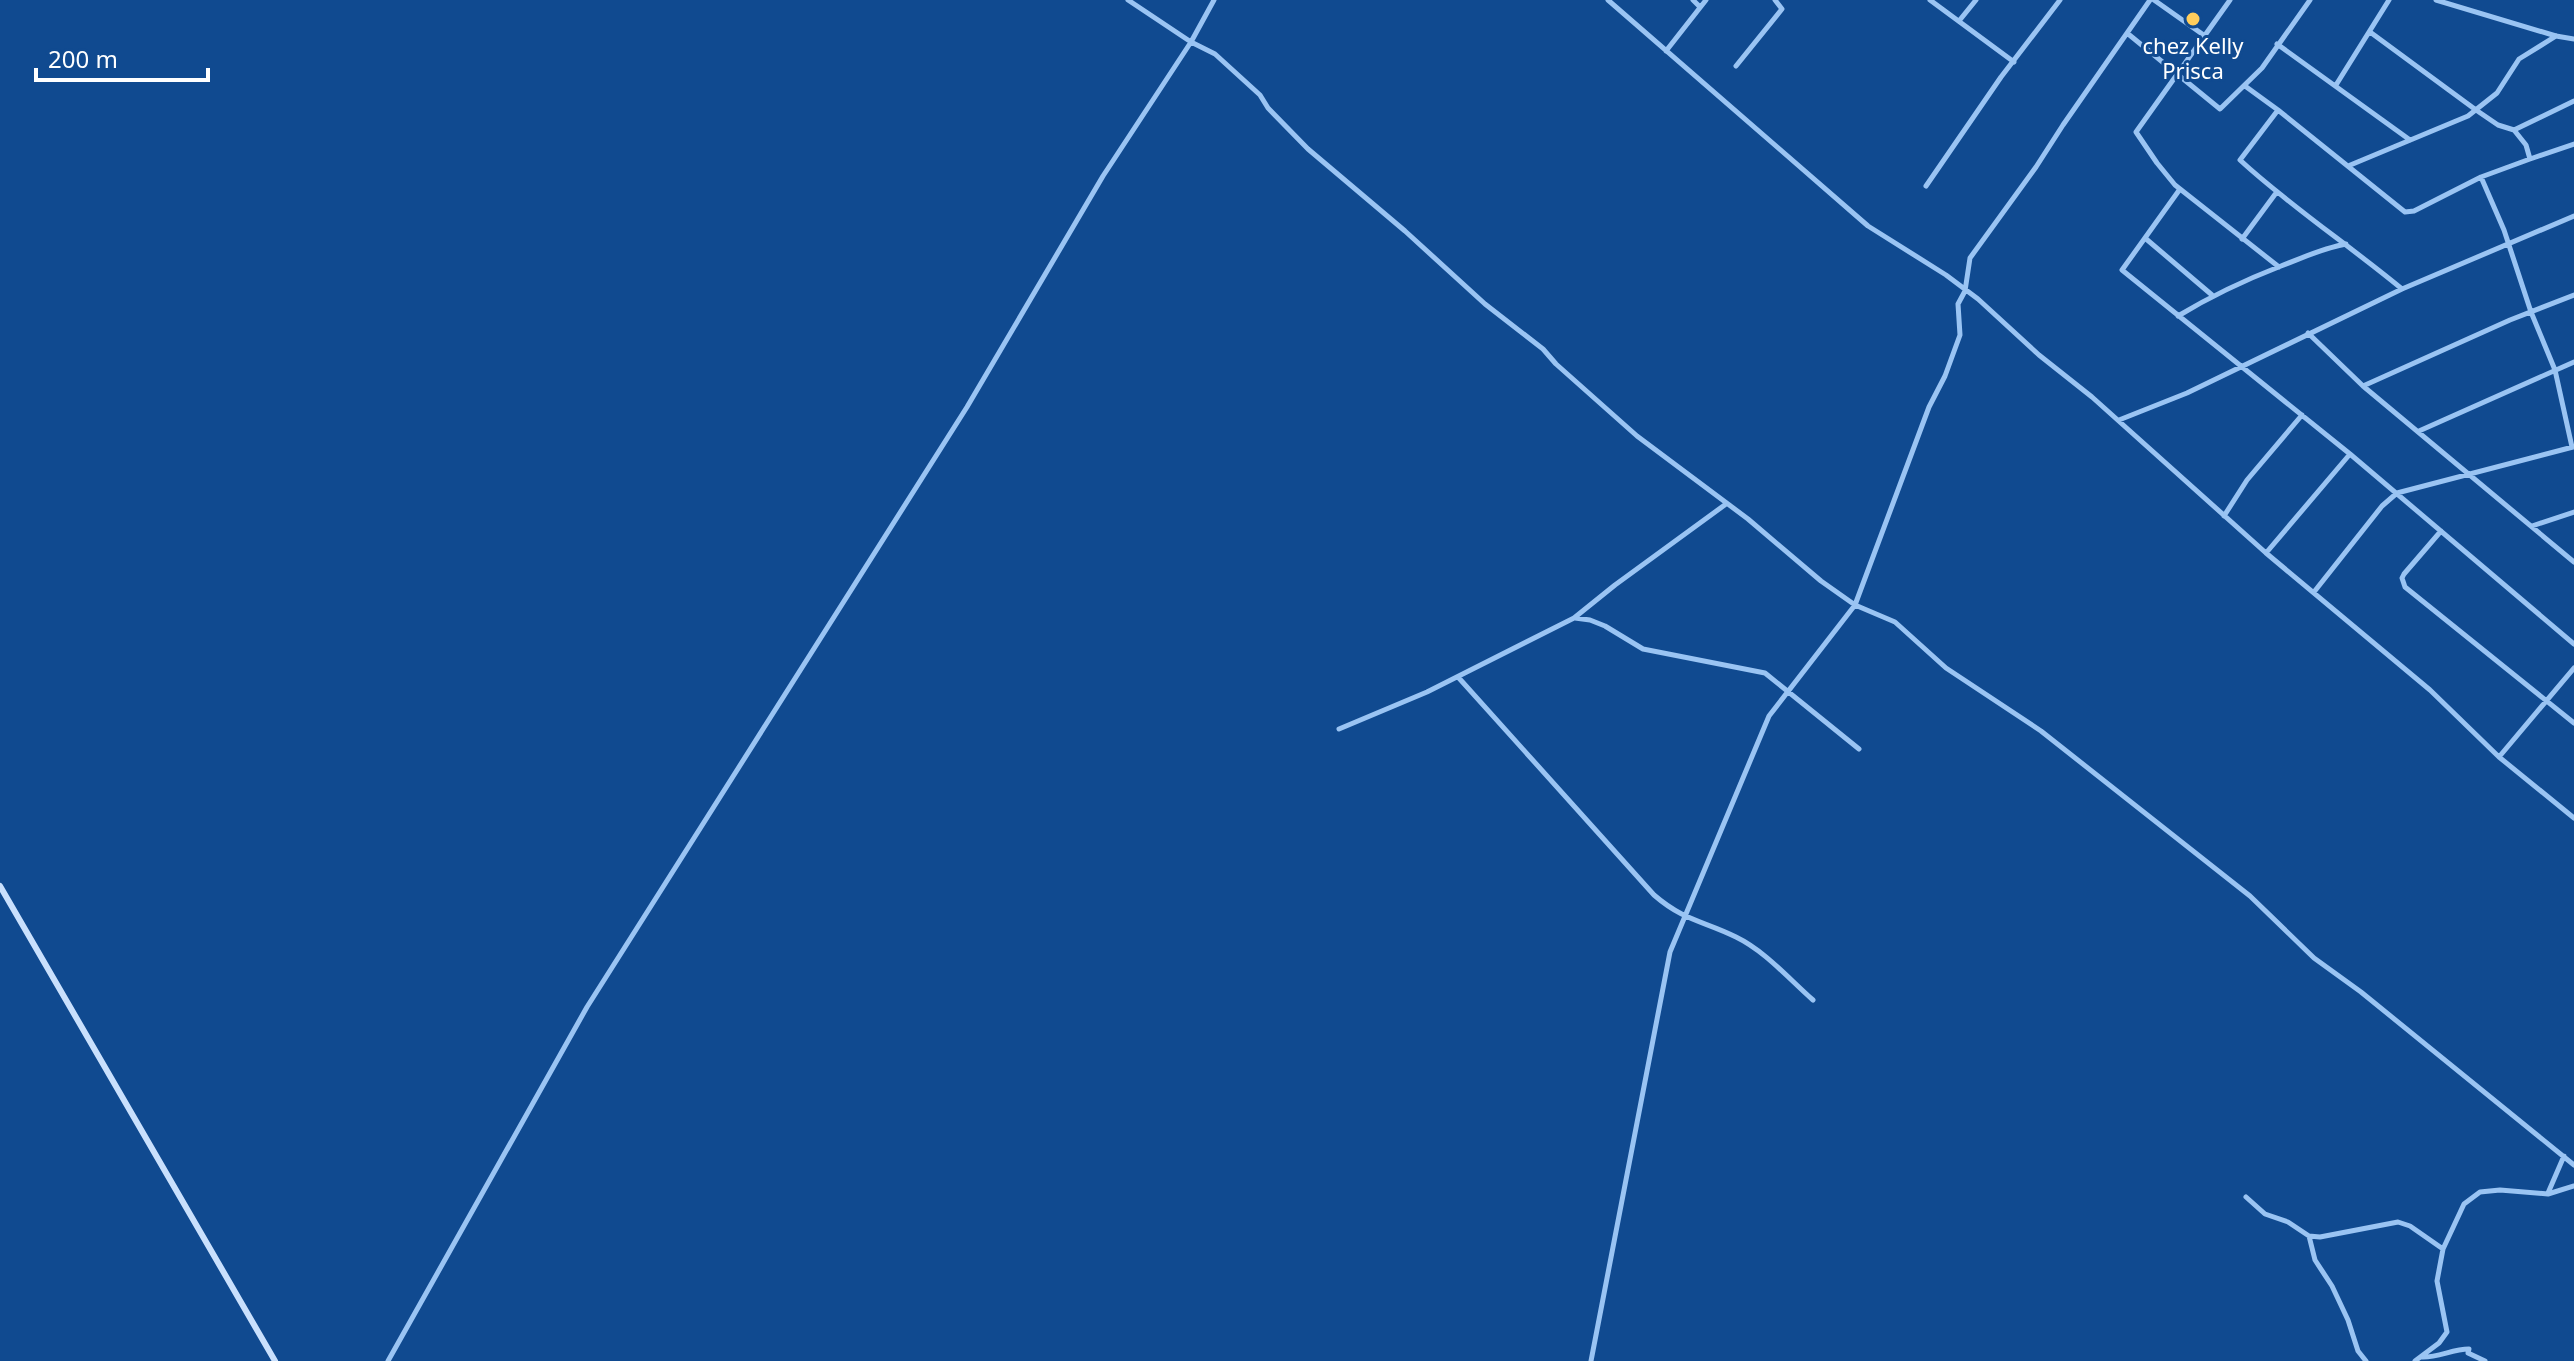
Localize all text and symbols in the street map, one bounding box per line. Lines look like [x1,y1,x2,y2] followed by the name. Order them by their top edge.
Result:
[2184,10,2202,28] marker: chez Kelly Prisca
[2142,30,2244,85] place label: chez Kelly Prisca
[36,32,208,82] scale bar
[48,42,118,75] text: 200 m

